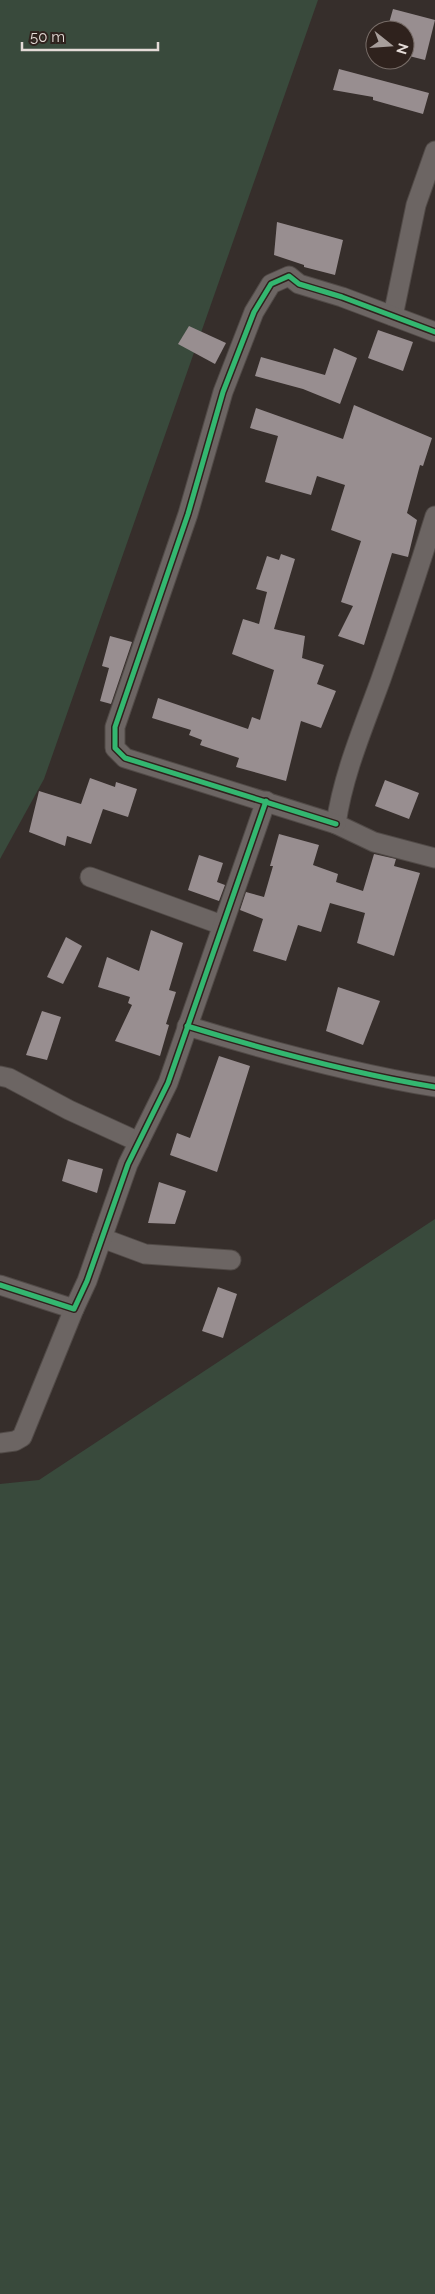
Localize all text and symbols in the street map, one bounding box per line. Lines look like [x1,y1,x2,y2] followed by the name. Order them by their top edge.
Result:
[22,20,159,52] scale bar
[365,20,415,70] north arrow
[30,28,65,46] text: 50 m
[393,41,412,56] text: N

